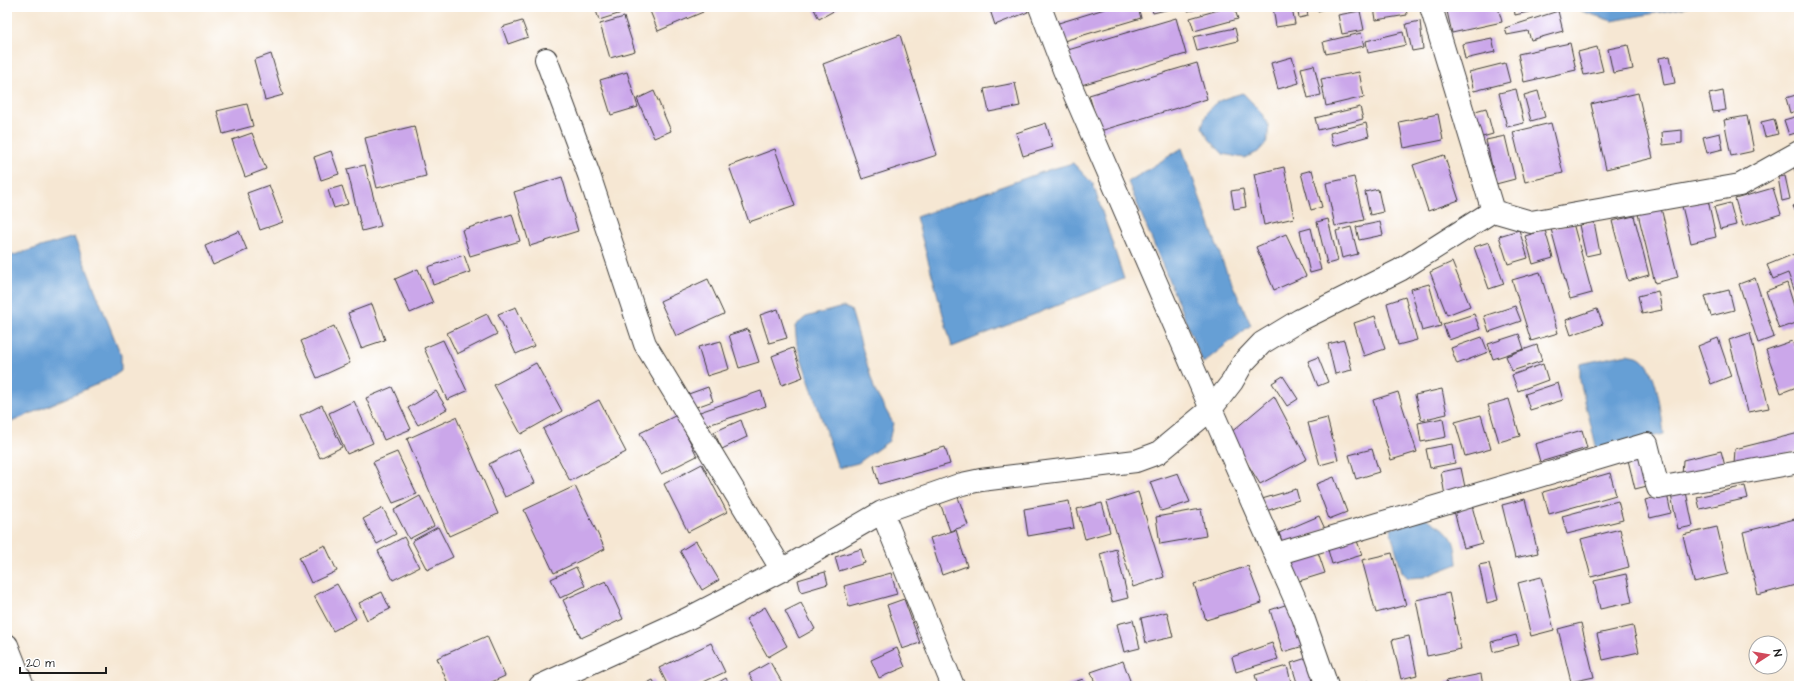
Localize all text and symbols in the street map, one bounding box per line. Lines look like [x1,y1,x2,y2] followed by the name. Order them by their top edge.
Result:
[1748,635,1788,675] north arrow
[1769,648,1785,658] text: N
[20,649,106,675] scale bar
[26,655,55,672] text: 20 m

